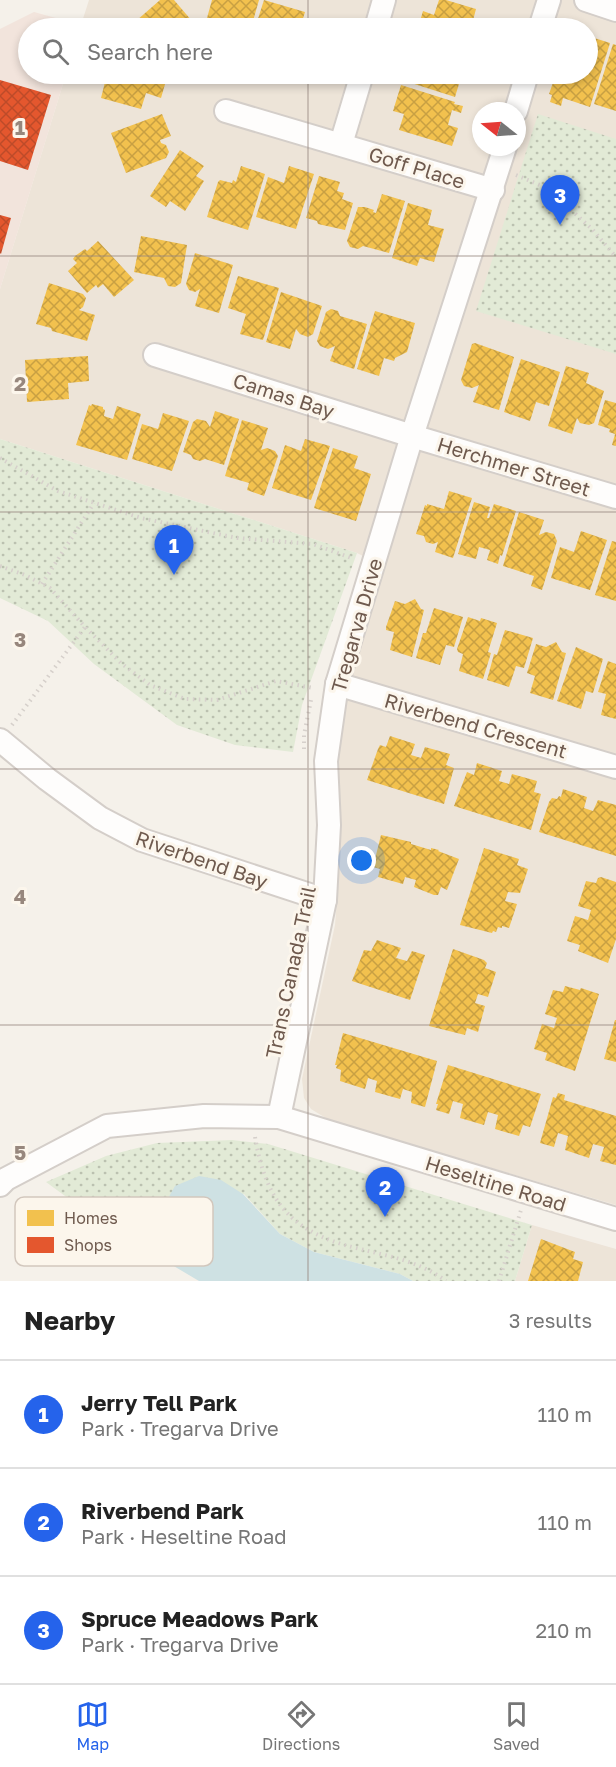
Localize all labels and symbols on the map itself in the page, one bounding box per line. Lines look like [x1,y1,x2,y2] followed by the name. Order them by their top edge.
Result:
[472,102,526,156] north arrow
[15,115,25,139] text: 1
[366,141,468,193] street label: Goff Place
[540,176,580,225] pin: 3
[230,367,338,423] street label: Camas Bay
[14,371,26,395] text: 2
[435,431,593,501] street label: Herchmer Street
[154,526,194,575] pin: 1
[325,555,387,695] street label: Tregarva Drive
[14,627,26,651] text: 3
[382,687,570,763] street label: Riverbend Crescent
[133,825,271,893] street label: Riverbend Bay
[347,846,376,875] your location
[14,884,26,908] text: 4
[260,884,320,1060] street label: Trans Canada Trail
[14,1140,26,1164] text: 5
[423,1150,569,1216] street label: Heseltine Road
[366,1168,404,1217] pin: 2
[15,1197,213,1266] legend
[64,1208,118,1228] text: Homes
[64,1235,112,1255] text: Shops

